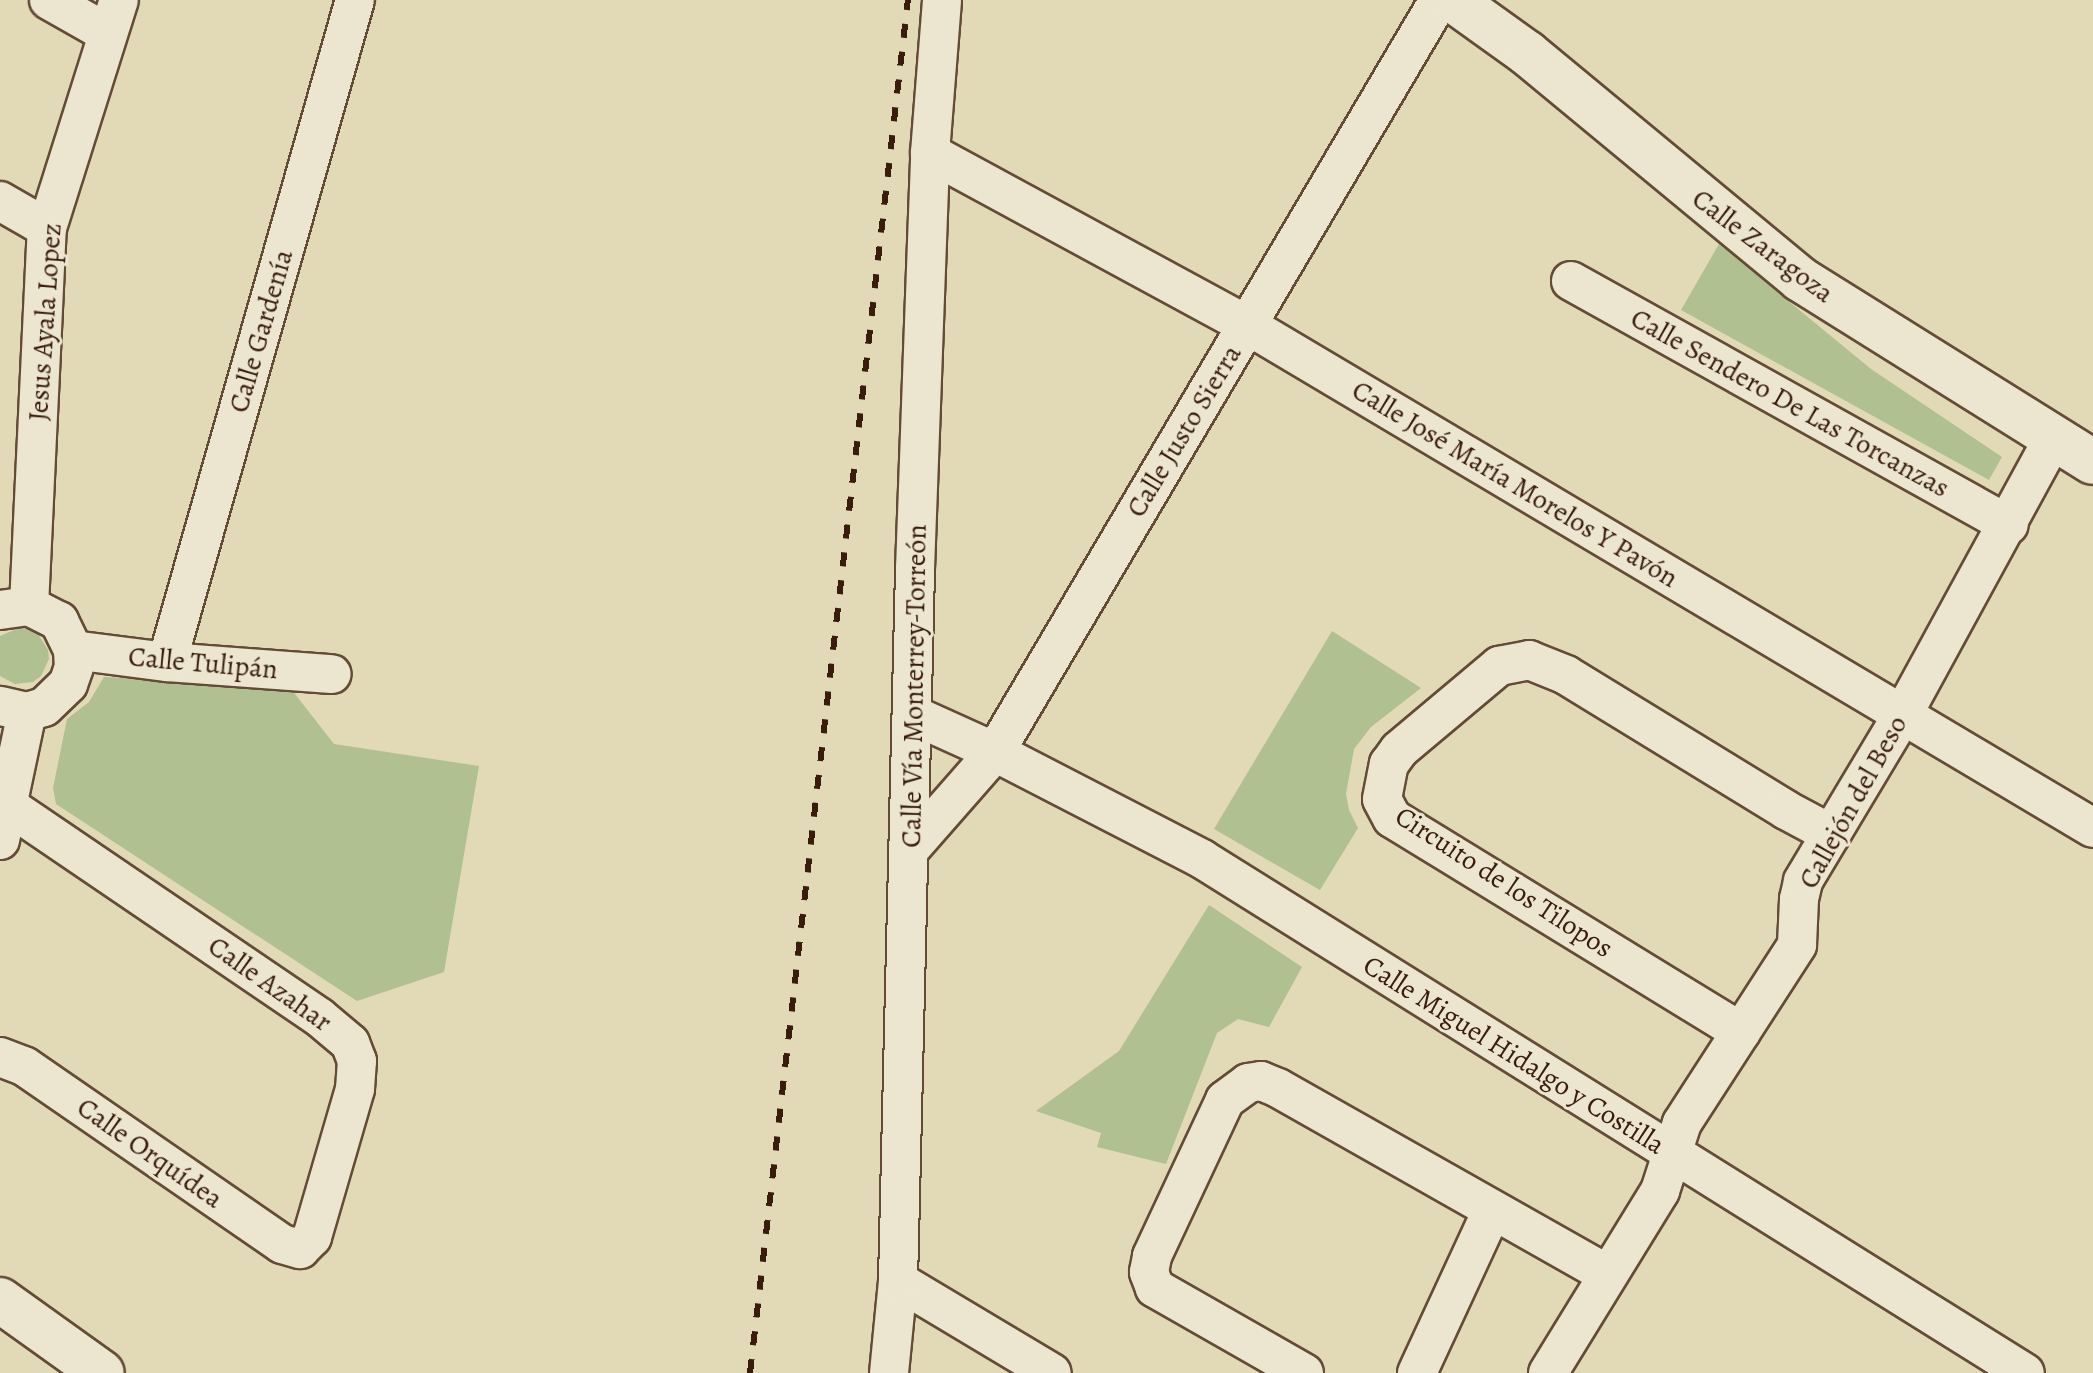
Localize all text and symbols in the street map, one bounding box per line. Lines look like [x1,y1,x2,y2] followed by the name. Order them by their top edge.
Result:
[1686,182,1840,310] street label: Calle Zaragoza
[21,222,69,422] street label: Jesus Ayala Lopez
[222,246,300,416] street label: Calle Gardenía
[1625,301,1955,505] street label: Calle Sendero De Las Torcanzas
[1119,339,1249,523] street label: Calle Justo Sierra
[1346,373,1684,595] street label: Calle José María Morelos Y Pavón
[894,524,934,848] street label: Calle Vía Monterrey-Torreón
[127,640,279,686] street label: Calle Tulipán
[1792,710,1914,894] street label: Callejón del Beso
[1389,799,1619,965] street label: Circuito de los Tilopos
[202,929,338,1039] street label: Calle Azahar
[1357,948,1671,1162] street label: Calle Miguel Hidalgo y Costilla
[71,1090,229,1216] street label: Calle Orquídea

